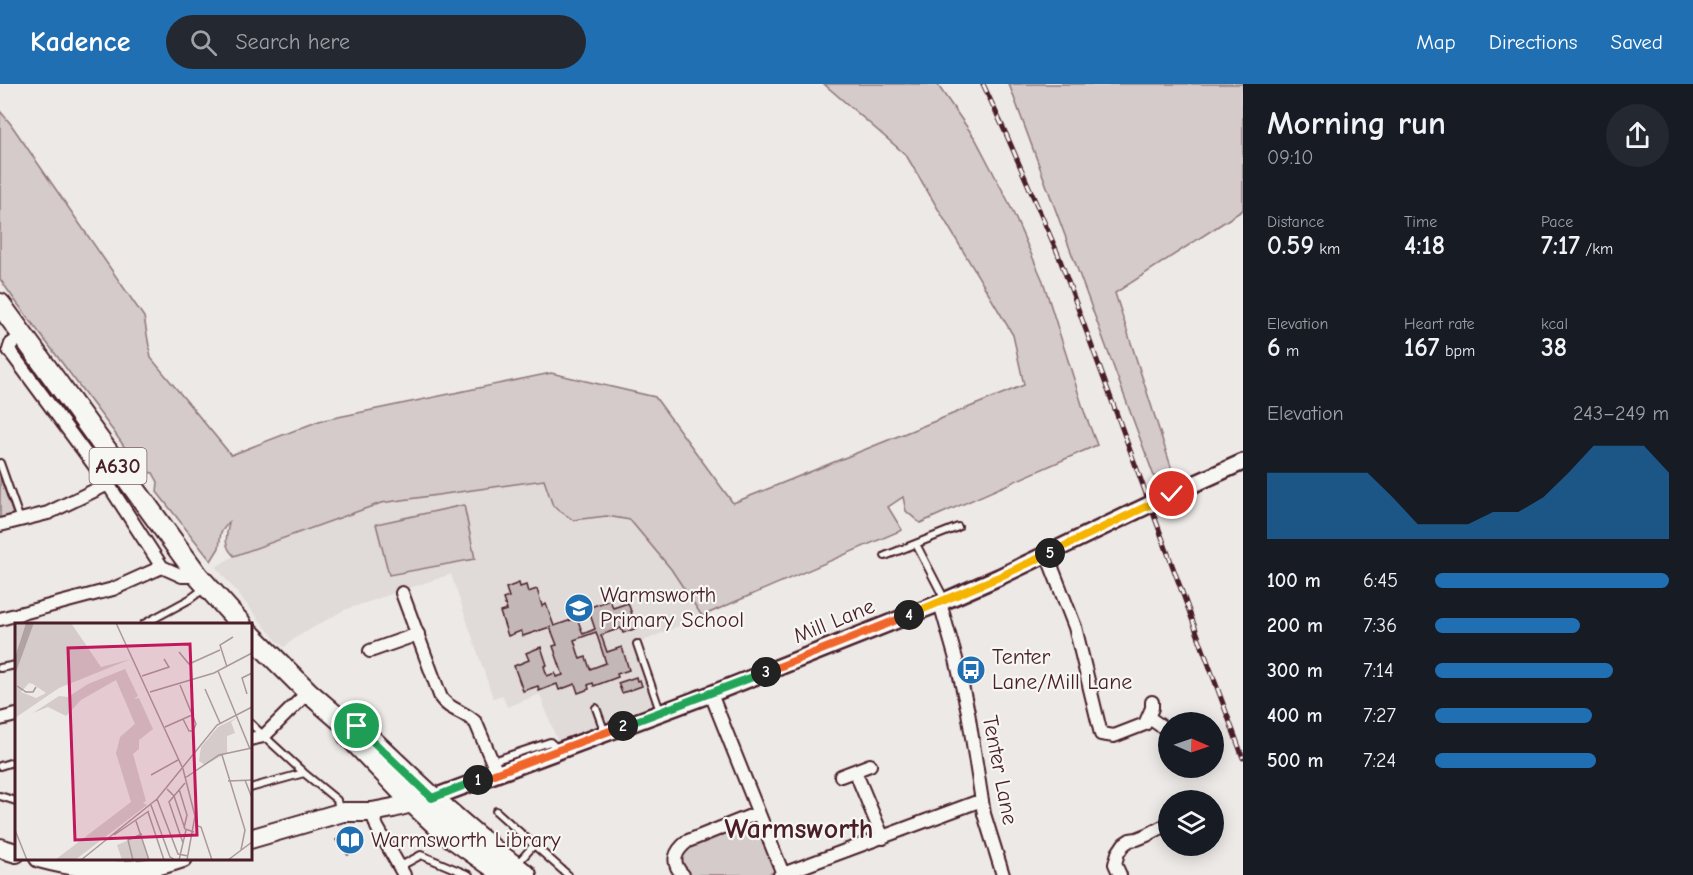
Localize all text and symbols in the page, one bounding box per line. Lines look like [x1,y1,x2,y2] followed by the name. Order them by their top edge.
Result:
[166,15,586,69] search box
[30,26,130,58] text: Kadence
[187,26,220,59] icon: search
[235,29,350,55] text: Search here
[1416,30,1456,54] text: Map
[1489,30,1578,54] text: Directions
[1611,30,1663,54] text: Saved
[1267,104,1446,142] text: Morning run
[1606,104,1669,167] button: share
[1267,146,1314,169] text: 09:10
[1267,213,1324,231] text: Distance
[1404,213,1437,231] text: Time
[1541,213,1573,231] text: Pace
[1267,231,1314,261] text: 0.59
[1404,231,1445,261] text: 4:18
[1541,231,1580,261] text: 7:17
[1314,240,1340,258] text: km
[1580,240,1613,258] text: /km
[1267,315,1328,333] text: Elevation
[1404,315,1475,333] text: Heart rate
[1541,315,1568,333] text: kcal
[1267,333,1281,363] text: 6
[1404,333,1440,363] text: 167
[1541,333,1567,363] text: 38
[1281,342,1299,360] text: m
[1440,342,1475,360] text: bpm
[1267,402,1344,425] text: Elevation
[1573,402,1669,425] text: 243–249 m
[90,448,146,484] road number: A630
[1146,468,1197,519] pin
[1155,477,1188,510] icon: check
[1035,538,1065,568] pin: 5
[1046,544,1054,562] text: 5
[1267,569,1321,592] text: 100 m
[1363,569,1398,592] text: 6:45
[600,582,744,633] place label: Warmsworth Primary School
[563,592,595,624] school or university icon: Warmsworth Primary School
[789,593,879,649] street label: Mill Lane
[894,600,924,630] pin: 4
[905,606,913,624] text: 4
[1267,614,1323,637] text: 200 m
[1363,614,1397,637] text: 7:36
[15,623,252,860] inset map
[992,644,1132,695] place label: Tenter Lane/Mill Lane
[955,654,987,686] bus stop icon: Tenter Lane/Mill Lane
[751,657,781,687] pin: 3
[1267,659,1323,682] text: 300 m
[1363,659,1394,682] text: 7:14
[762,663,770,681] text: 3
[331,700,382,751] pin
[1267,704,1322,727] text: 400 m
[1363,704,1396,727] text: 7:27
[340,709,373,742] icon: arrive
[608,711,638,741] pin: 2
[1158,712,1224,778] north arrow
[1158,712,1224,856] map controls
[977,713,1023,827] street label: Tenter Lane
[619,717,627,735] text: 2
[1267,749,1324,772] text: 500 m
[1363,749,1396,772] text: 7:24
[463,765,493,795] pin: 1
[475,771,481,789] text: 1
[1158,790,1224,856] button: layers
[724,813,874,845] district label: Warmsworth
[334,824,366,856] library icon: Warmsworth Library
[371,827,561,853] place label: Warmsworth Library

